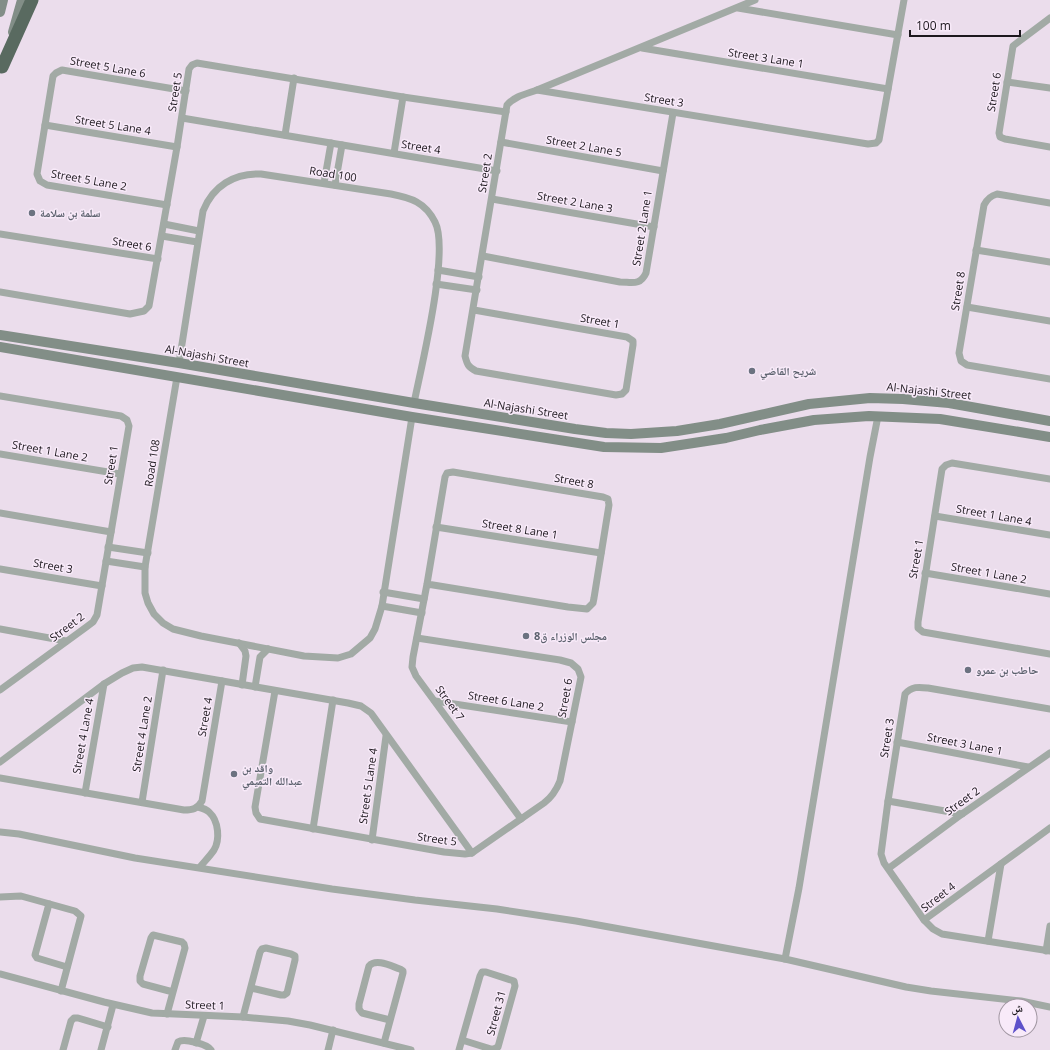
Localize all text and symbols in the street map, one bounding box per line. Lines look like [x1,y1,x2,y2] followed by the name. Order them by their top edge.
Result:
[910,12,1020,38] scale bar
[916,17,951,34] text: 100 m
[727,44,805,71] street label: Street 3 Lane 1
[69,52,147,81] street label: Street 5 Lane 6
[164,71,185,113] street label: Street 5
[983,71,1004,113] street label: Street 6
[643,89,685,110] street label: Street 3
[74,111,153,138] street label: Street 5 Lane 4
[545,131,623,160] street label: Street 2 Lane 5
[400,136,443,157] street label: Street 4
[474,152,495,194] street label: Street 2
[308,162,358,185] street label: Road 100
[50,165,128,194] street label: Street 5 Lane 2
[536,187,614,216] street label: Street 2 Lane 3
[628,189,655,267] street label: Street 2 Lane 1
[40,205,101,221] place label: سلمة بن سلامة
[27,208,37,218] marker: سلمة بن سلامة
[111,233,153,254] street label: Street 6
[947,270,968,312] street label: Street 8
[579,310,621,331] street label: Street 1
[164,341,250,370] street label: Al-Najashi Street
[760,363,816,380] place label: شريح القاضي
[747,366,757,376] marker: شريح القاضي
[886,379,972,402] street label: Al-Najashi Street
[483,394,569,423] street label: Al-Najashi Street
[11,436,89,465] street label: Street 1 Lane 2
[140,438,163,488] street label: Road 108
[100,444,121,486] street label: Street 1
[553,470,595,491] street label: Street 8
[955,500,1034,529] street label: Street 1 Lane 4
[481,515,559,542] street label: Street 8 Lane 1
[905,538,926,580] street label: Street 1
[32,555,74,576] street label: Street 3
[950,558,1028,587] street label: Street 1 Lane 2
[46,609,87,645] street label: Street 2
[534,628,607,644] place label: مجلس الوزراء ق8
[521,631,531,641] marker: مجلس الوزراء ق8
[976,662,1038,678] place label: حاطب بن عمرو
[963,665,973,675] marker: حاطب بن عمرو
[554,677,575,719] street label: Street 6
[433,682,468,723] street label: Street 7
[467,687,545,714] street label: Street 6 Lane 2
[128,695,155,773] street label: Street 4 Lane 2
[194,695,215,738] street label: Street 4
[68,696,97,775] street label: Street 4 Lane 4
[876,717,897,759] street label: Street 3
[926,729,1004,758] street label: Street 3 Lane 1
[355,746,380,825] street label: Street 5 Lane 4
[242,760,303,790] place label: واقد بن عبدالله التميمي
[229,769,239,779] marker: واقد بن عبدالله التميمي
[941,783,982,818] street label: Street 2
[416,828,458,849] street label: Street 5
[917,878,959,915] street label: Street 4
[482,989,509,1037] street label: Street 31
[185,996,225,1013] street label: Street 1
[998,998,1038,1038] north arrow
[1010,999,1024,1017] text: ش

